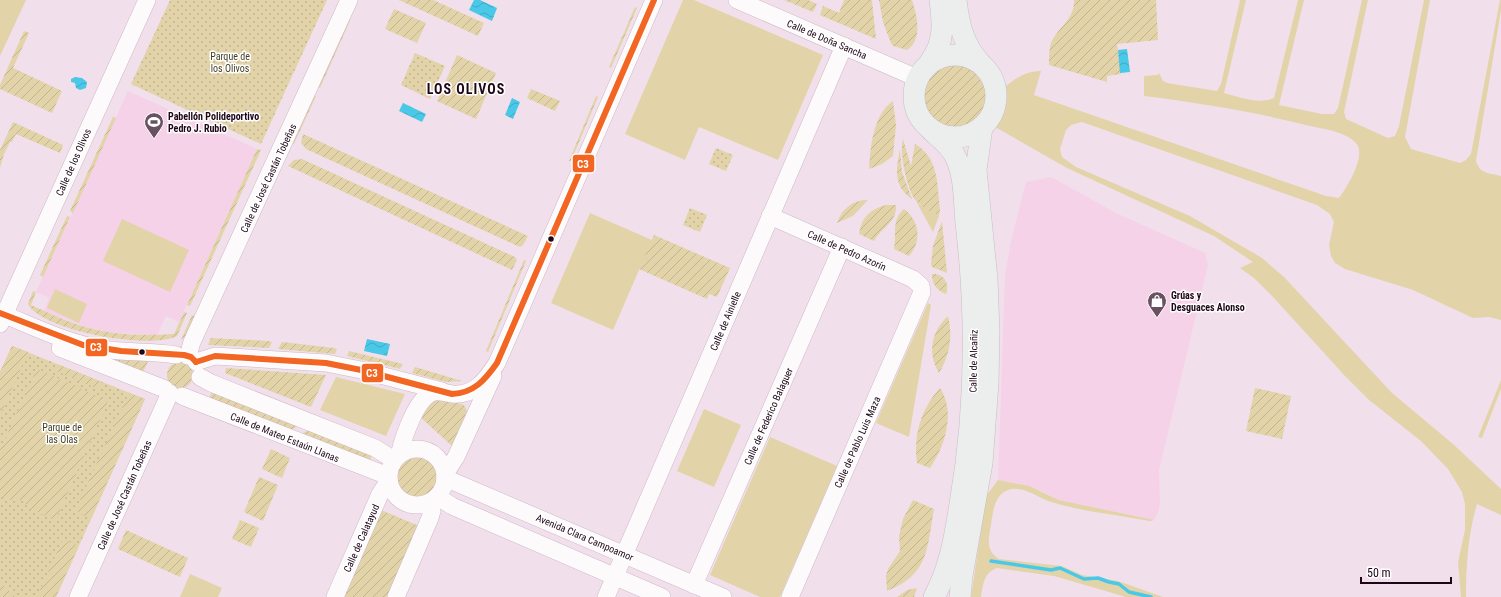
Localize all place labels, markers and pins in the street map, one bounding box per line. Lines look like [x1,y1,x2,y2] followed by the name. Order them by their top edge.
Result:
[143,111,165,139] sports icon: Pabellón Polideportivo Pedro J. Rubio
[168,111,259,134] place label: Pabellón Polideportivo Pedro J. Rubio
[546,234,556,244] unlabelled marker
[1146,290,1168,318] shop icon: Grúas y Desguaces Alonso
[1171,290,1245,313] place label: Grúas y Desguaces Alonso
[137,347,147,357] unlabelled marker

